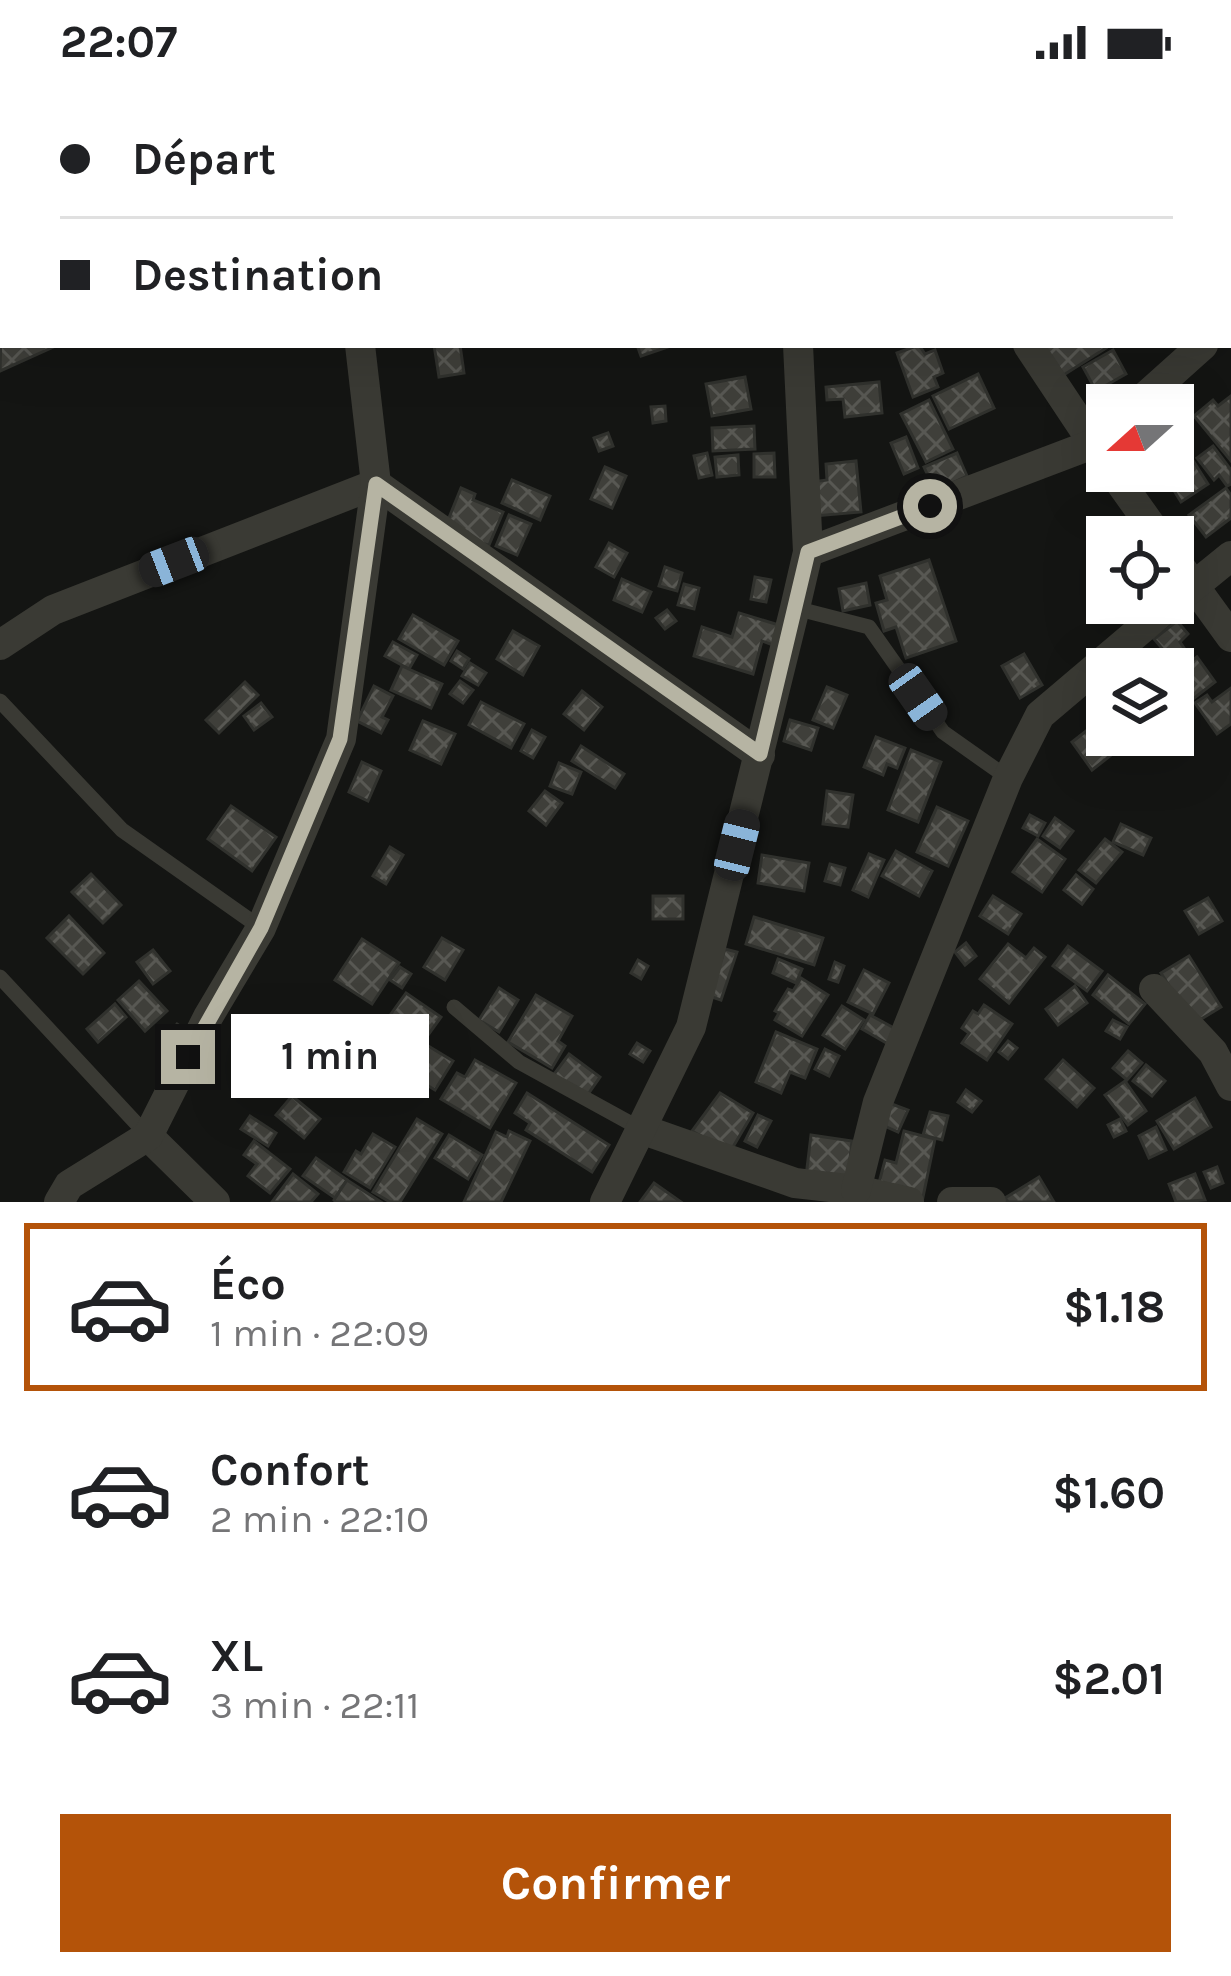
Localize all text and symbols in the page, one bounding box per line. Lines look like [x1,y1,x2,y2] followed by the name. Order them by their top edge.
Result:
[60,16,177,68] text: 22:07
[132,133,276,185] text: Départ
[132,249,383,301] text: Destination
[1086,384,1194,492] north arrow
[1086,384,1194,756] map controls
[903,479,957,533] route start
[1086,516,1194,624] button: locate
[134,532,214,592] car
[1086,648,1194,756] button: layers
[883,657,953,737] car
[711,806,763,884] car
[230,1015,428,1099] callout: 1 min
[161,1030,215,1084] route end
[281,1033,379,1079] text: 1 min
[66,1253,174,1361] icon: car
[210,1258,286,1310] text: Éco
[1063,1281,1165,1333] text: $1.18
[210,1310,429,1356] text: 1 min · 22:09
[66,1439,174,1547] icon: car
[210,1444,369,1496] text: Confort
[1052,1467,1165,1519] text: $1.60
[210,1496,429,1542] text: 2 min · 22:10
[66,1625,174,1733] icon: car
[210,1630,263,1682] text: XL
[1053,1653,1165,1705] text: $2.01
[210,1682,419,1728] text: 3 min · 22:11
[60,1814,1171,1952] button: Confirmer

